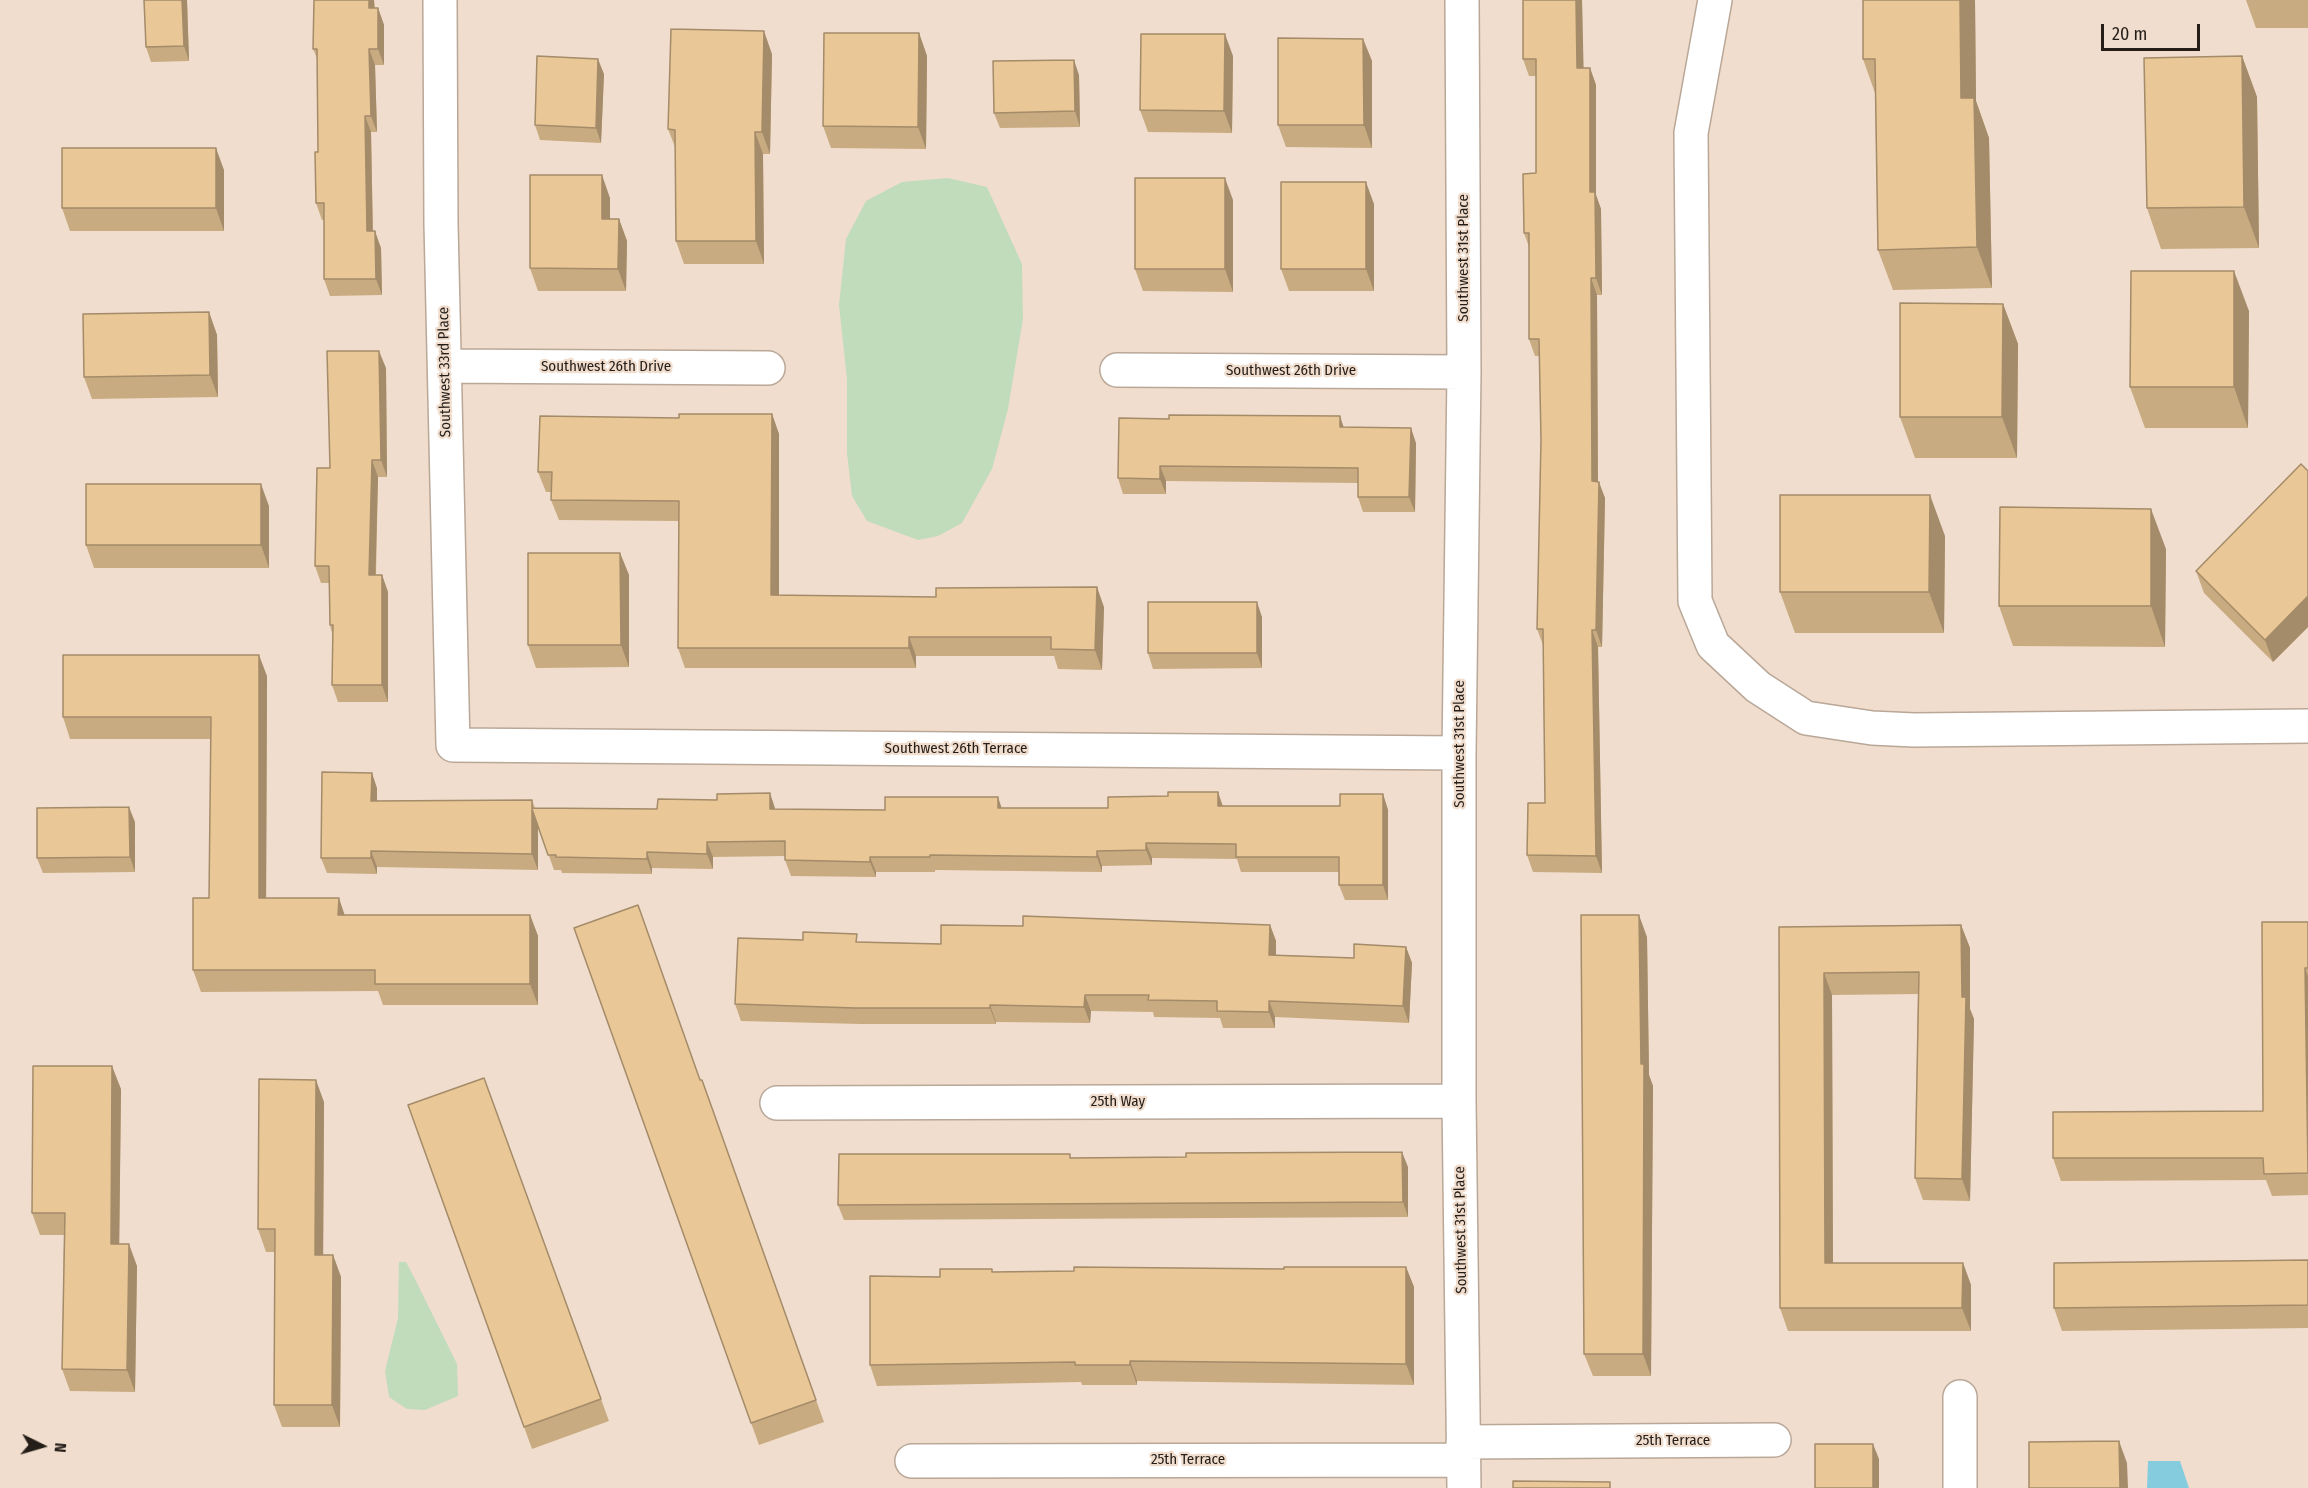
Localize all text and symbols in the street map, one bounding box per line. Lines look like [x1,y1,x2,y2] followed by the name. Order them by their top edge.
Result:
[2104,12,2203,50] scale bar
[2112,23,2147,45] text: 20 m
[1455,194,1473,322] street label: Southwest 31st Place
[435,307,455,437] street label: Southwest 33rd Place
[541,358,671,376] street label: Southwest 26th Drive
[1226,362,1356,380] street label: Southwest 26th Drive
[1451,680,1469,808] street label: Southwest 31st Place
[885,740,1027,758] street label: Southwest 26th Terrace
[1091,1093,1145,1111] street label: 25th Way
[1451,1166,1471,1294] street label: Southwest 31st Place
[12,1416,72,1476] north arrow
[1636,1432,1710,1450] street label: 25th Terrace
[51,1442,70,1453] text: N
[1151,1451,1225,1469] street label: 25th Terrace

